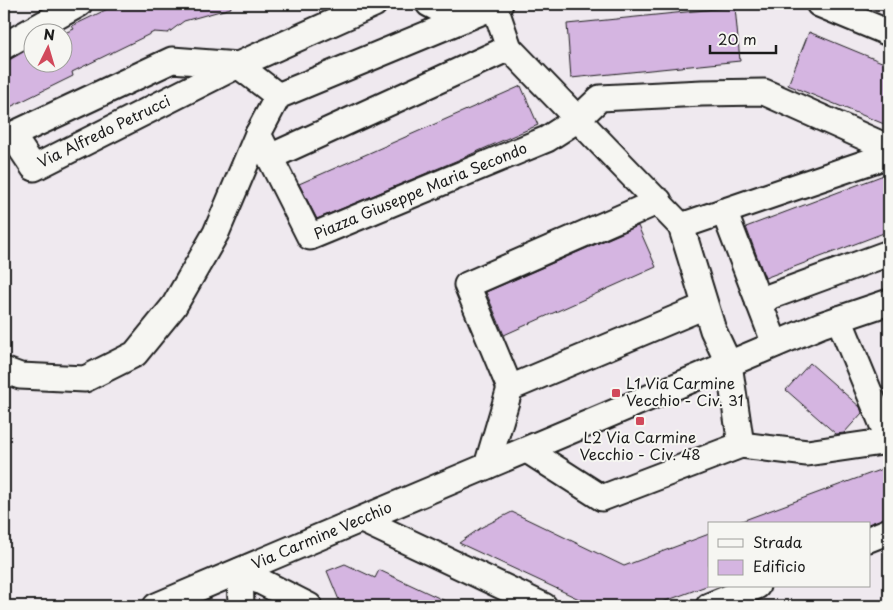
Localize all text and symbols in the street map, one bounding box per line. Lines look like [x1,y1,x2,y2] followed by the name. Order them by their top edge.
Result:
[22,22,72,72] north arrow
[710,22,777,54] scale bar
[43,24,56,45] text: N
[718,27,757,50] text: 20 m
[33,88,174,173] street label: Via Alfredo Petrucci
[310,136,530,244] street label: Piazza Giuseppe Maria Secondo
[626,371,744,411] place label: L1 Via Carmine Vecchio - Civ. 31
[610,387,622,399] marker: L1 Via Carmine Vecchio - Civ. 31
[634,415,646,427] marker: L2 Via Carmine Vecchio - Civ. 48
[579,425,701,465] place label: L2 Via Carmine Vecchio - Civ. 48
[247,495,395,574] street label: Via Carmine Vecchio
[708,522,870,588] legend
[753,530,803,553] text: Strada
[753,554,806,577] text: Edificio

